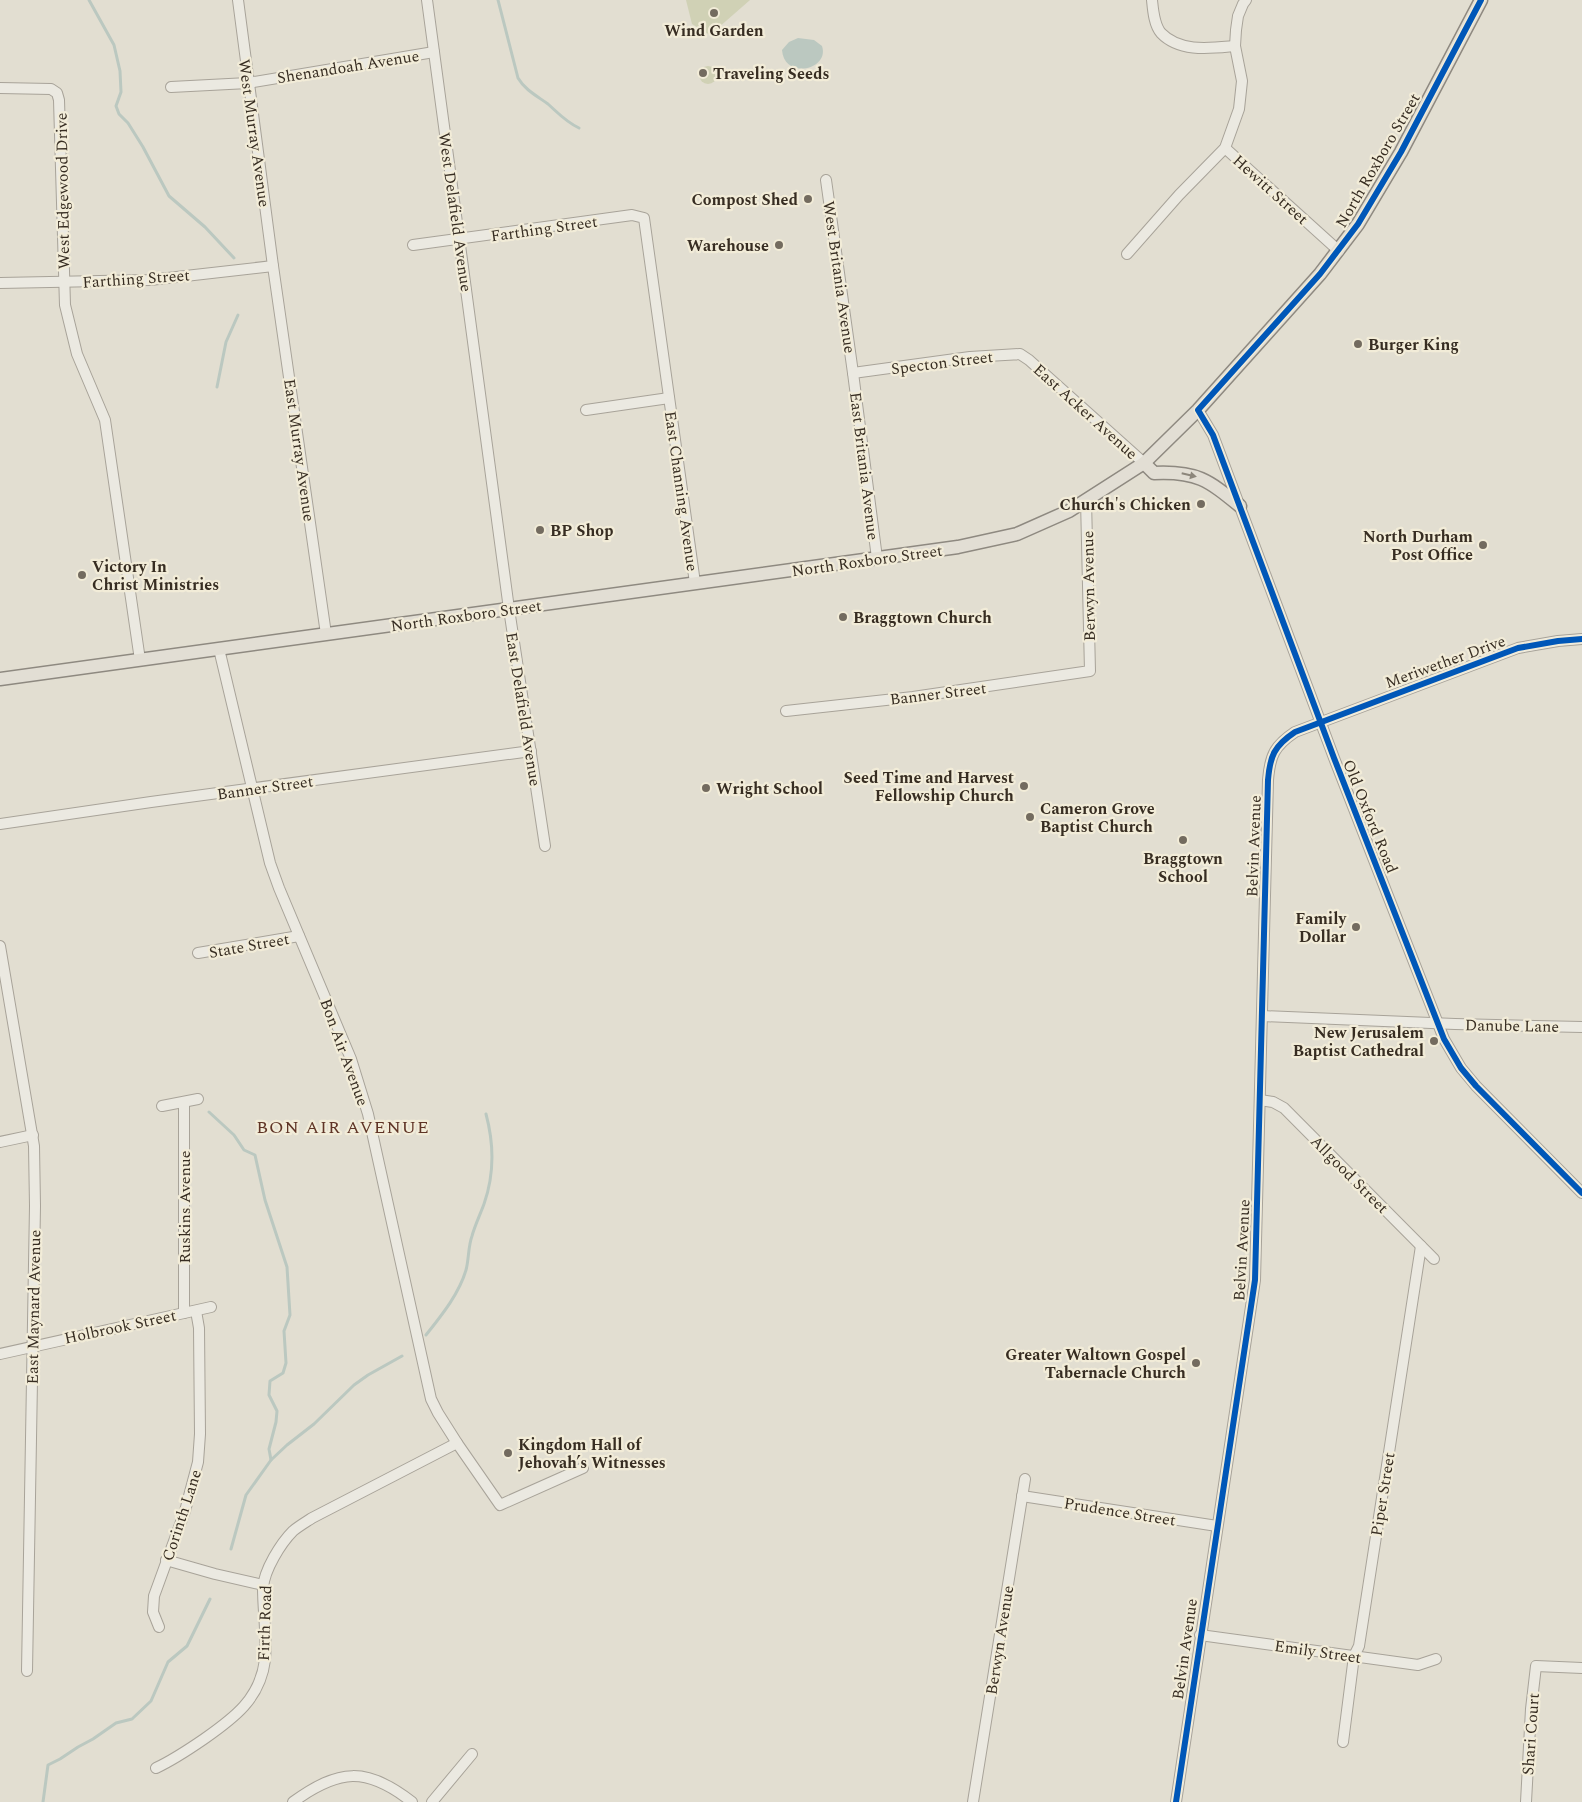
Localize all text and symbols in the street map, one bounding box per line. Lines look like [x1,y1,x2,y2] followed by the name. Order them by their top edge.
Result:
[708,7,720,19] marker: Wind Garden
[664,19,764,43] place label: Wind Garden
[275,44,421,90] street label: Shenandoah Avenue
[232,58,276,209] street label: West Murray Avenue
[713,62,830,86] place label: Traveling Seeds
[697,67,709,79] marker: Traveling Seeds
[1329,88,1426,232] street label: North Roxboro Street
[50,112,76,270] street label: West Edgewood Drive
[432,131,478,293] street label: West Delafield Avenue
[1227,149,1314,231] street label: Hewitt Street
[691,188,798,212] place label: Compost Shed
[802,193,814,205] marker: Compost Shed
[816,199,862,355] street label: West Britania Avenue
[489,210,599,248] street label: Farthing Street
[687,234,769,258] place label: Warehouse
[773,239,785,251] marker: Warehouse
[82,263,191,295] street label: Farthing Street
[1368,333,1459,357] place label: Burger King
[1352,338,1364,350] marker: Burger King
[890,345,995,381] street label: Specton Street
[1028,358,1143,465] street label: East Acker Avenue
[277,377,321,523] street label: East Murray Avenue
[843,391,885,541] street label: East Britania Avenue
[658,409,704,573] street label: East Channing Avenue
[1181,471,1197,479] one-way arrow
[1060,493,1191,517] place label: Church's Chicken
[1195,498,1207,510] marker: Church's Chicken
[550,519,613,543] place label: BP Shop
[534,524,546,536] marker: BP Shop
[1363,525,1474,567] place label: North Durham Post Office
[1076,530,1102,642] street label: Berwyn Avenue
[790,538,945,583] street label: North Roxboro Street
[1477,539,1489,551] marker: North Durham Post Office
[92,555,219,597] place label: Victory In Christ Ministries
[76,569,88,581] marker: Victory In Christ Ministries
[389,593,544,638] street label: North Roxboro Street
[853,606,992,630] place label: Braggtown Church
[837,611,849,623] marker: Braggtown Church
[1382,629,1509,695] street label: Meriwether Drive
[499,630,547,788] street label: East Delafield Avenue
[888,676,988,712] street label: Banner Street
[1336,756,1404,877] street label: Old Oxford Road
[844,766,1014,808] place label: Seed Time and Harvest Fellowship Church
[215,769,315,807] street label: Banner Street
[716,777,823,801] place label: Wright School
[1018,780,1030,792] marker: Seed Time and Harvest Fellowship Church
[700,782,712,794] marker: Wright School
[1240,795,1268,897] street label: Belvin Avenue
[1040,797,1155,839] place label: Cameron Grove Baptist Church
[1024,811,1036,823] marker: Cameron Grove Baptist Church
[1177,834,1189,846] marker: Braggtown School
[1143,847,1223,889] place label: Braggtown School
[1295,907,1347,949] place label: Family Dollar
[1350,921,1362,933] marker: Family Dollar
[207,927,292,965] street label: State Street
[313,995,375,1109] street label: Bon Air Avenue
[1465,1013,1559,1039] street label: Danube Lane
[1293,1021,1425,1063] place label: New Jerusalem Baptist Cathedral
[1428,1035,1440,1047] marker: New Jerusalem Baptist Cathedral
[256,1114,430,1141] district label: BON AIR AVENUE
[1305,1130,1394,1220] street label: Allgood Street
[173,1150,197,1264] street label: Ruskins Avenue
[1227,1199,1257,1302] street label: Belvin Avenue
[21,1230,47,1385] street label: East Maynard Avenue
[62,1303,179,1351] street label: Holbrook Street
[1005,1343,1186,1385] place label: Greater Waltown Gospel Tabernacle Church
[1190,1357,1202,1369] marker: Greater Waltown Gospel Tabernacle Church
[518,1433,666,1475] place label: Kingdom Hall of Jehovah’s Witnesses
[502,1447,514,1459] marker: Kingdom Hall of Jehovah’s Witnesses
[1365,1450,1401,1538] street label: Piper Street
[156,1466,208,1564] street label: Corinth Lane
[1062,1491,1178,1533] street label: Prudence Street
[979,1584,1020,1697] street label: Berwyn Avenue
[252,1585,278,1661] street label: Firth Road
[1166,1597,1204,1701] street label: Belvin Avenue
[1273,1634,1363,1670] street label: Emily Street
[1516,1692,1546,1776] street label: Shari Court

